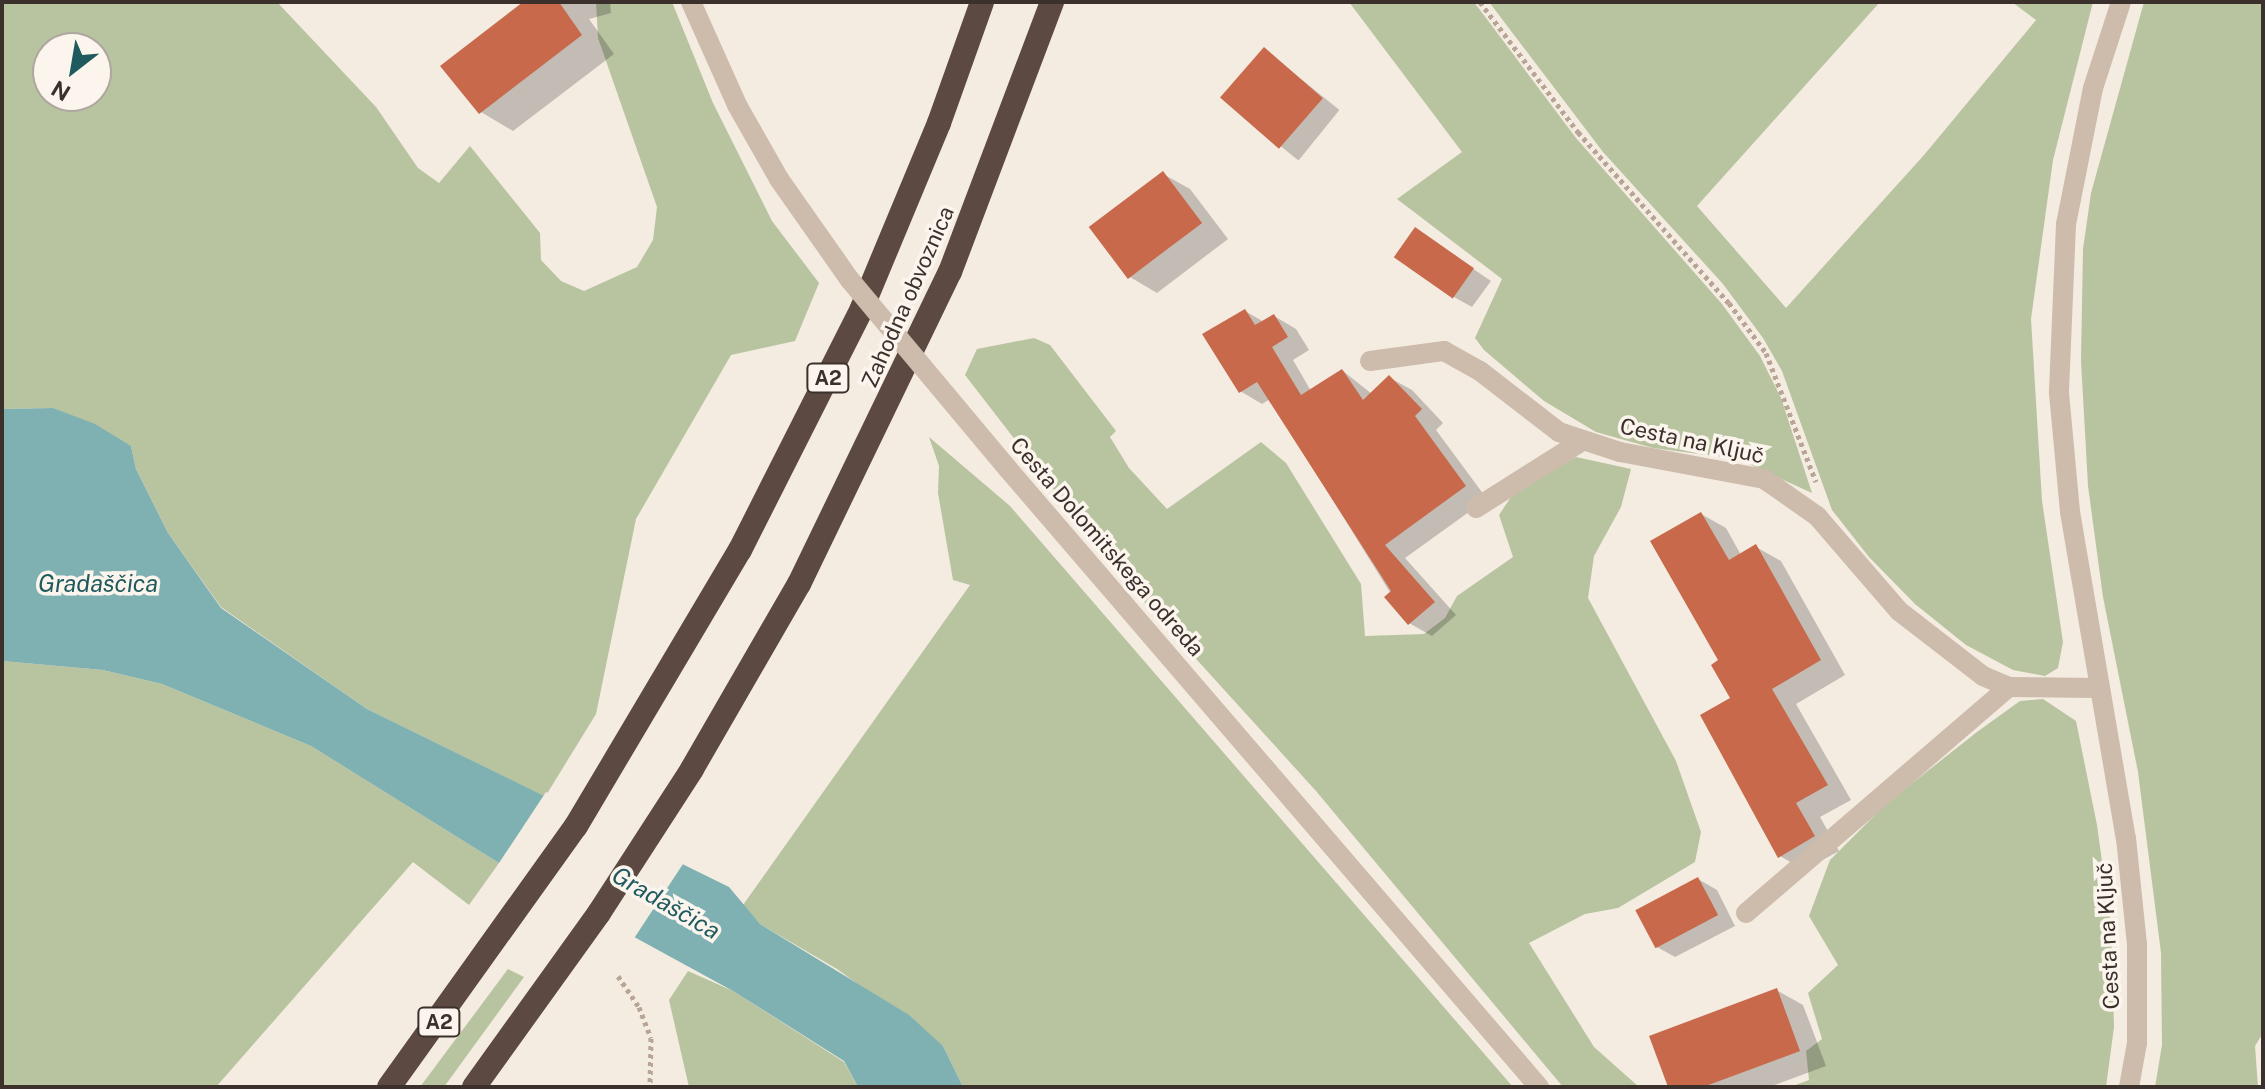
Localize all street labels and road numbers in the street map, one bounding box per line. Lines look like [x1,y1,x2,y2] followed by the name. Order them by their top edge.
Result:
[856,202,960,392] street label: Zahodna obvoznica
[806,362,850,394] road number: A2
[1617,413,1767,469] street label: Cesta na Ključ
[1005,432,1209,662] street label: Cesta Dolomitskega odreda
[2091,862,2125,1010] street label: Cesta na Ključ
[417,1006,461,1038] road number: A2

